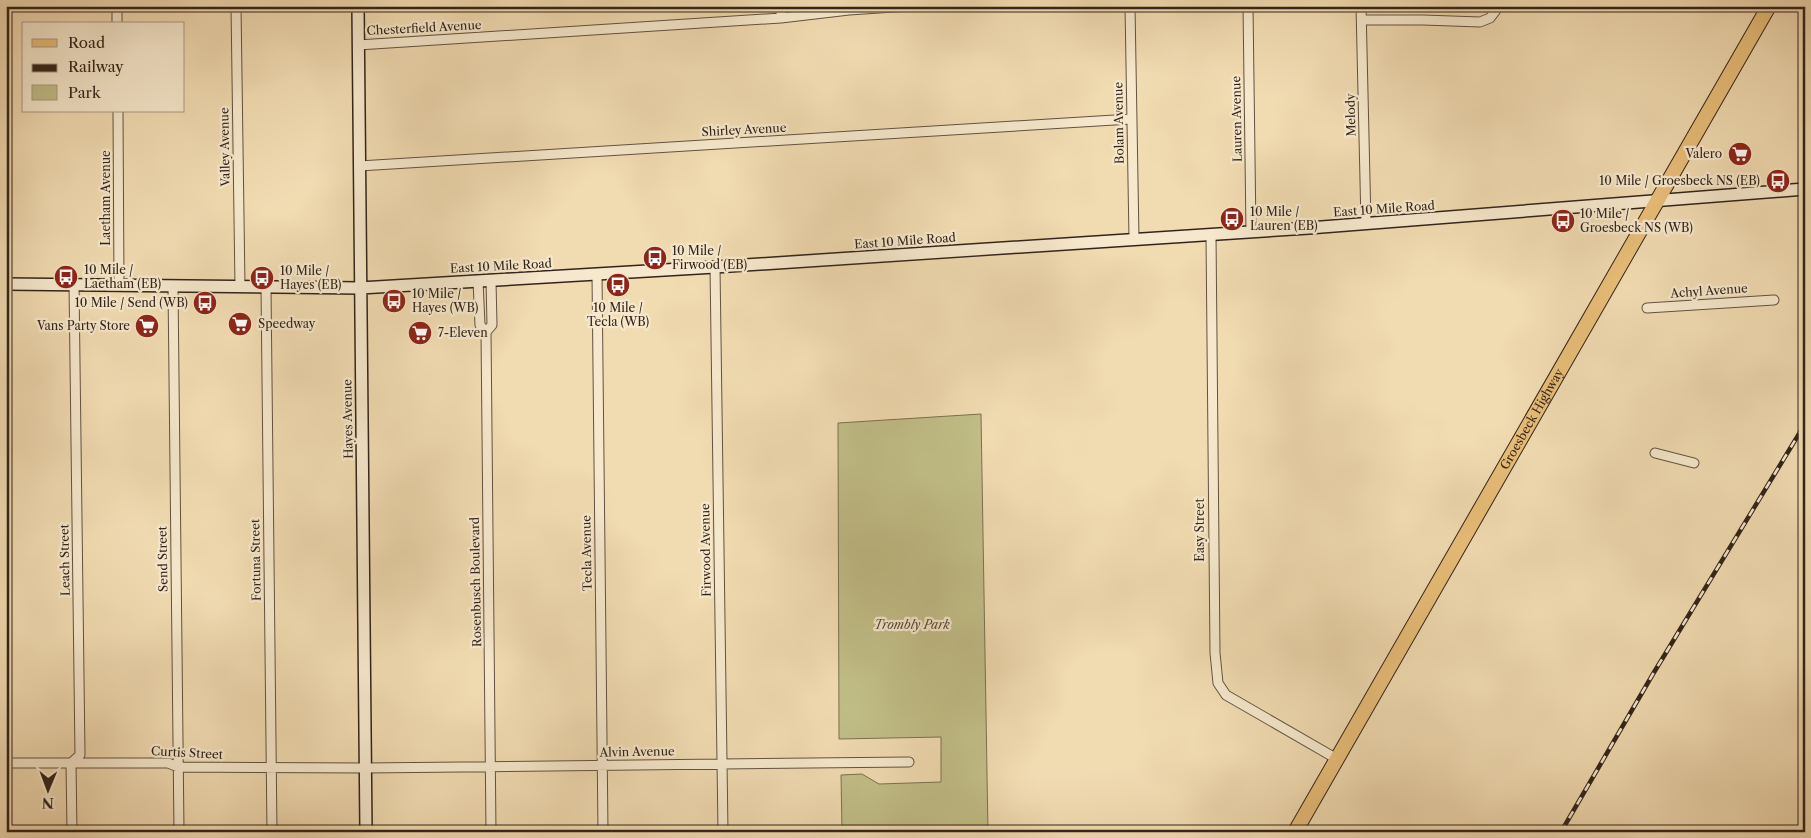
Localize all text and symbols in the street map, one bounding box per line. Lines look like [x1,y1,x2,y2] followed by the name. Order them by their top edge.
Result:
[366,17,482,38] street label: Chesterfield Avenue
[22,22,185,112] legend
[68,33,105,52] text: Road
[68,57,124,76] text: Railway
[1228,76,1245,162] street label: Lauren Avenue
[1110,82,1127,164] street label: Bolam Avenue
[68,83,102,102] text: Park
[1343,93,1358,137] street label: Melody
[216,107,233,188] street label: Valley Avenue
[701,120,787,139] street label: Shirley Avenue
[1727,141,1753,167] supermarket icon: Valero
[1685,146,1722,161] place label: Valero
[98,150,113,246] street label: Laetham Avenue
[1765,168,1791,194] bus stop icon: 10 Mile / Groesbeck NS (EB)
[1599,173,1760,188] place label: 10 Mile / Groesbeck NS (EB)
[1333,197,1436,220] street label: East 10 Mile Road
[1250,204,1318,233] place label: 10 Mile / Lauren (EB)
[1219,206,1245,232] bus stop icon: 10 Mile / Lauren (EB)
[1580,206,1693,235] place label: 10 Mile / Groesbeck NS (WB)
[1550,208,1576,234] bus stop icon: 10 Mile / Groesbeck NS (WB)
[854,229,957,252] street label: East 10 Mile Road
[672,243,747,272] place label: 10 Mile / Firwood (EB)
[642,245,668,271] bus stop icon: 10 Mile / Firwood (EB)
[450,255,553,276] street label: East 10 Mile Road
[84,262,161,291] place label: 10 Mile / Laetham (EB)
[280,263,342,292] place label: 10 Mile / Hayes (EB)
[53,264,79,290] bus stop icon: 10 Mile / Laetham (EB)
[249,265,275,291] bus stop icon: 10 Mile / Hayes (EB)
[605,272,631,298] bus stop icon: 10 Mile / Tecla (WB)
[1669,280,1749,301] street label: Achyl Avenue
[412,286,479,315] place label: 10 Mile / Hayes (WB)
[381,288,407,314] bus stop icon: 10 Mile / Hayes (WB)
[192,290,218,316] bus stop icon: 10 Mile / Send (WB)
[75,295,188,310] place label: 10 Mile / Send (WB)
[587,300,650,329] place label: 10 Mile / Tecla (WB)
[227,311,253,337] supermarket icon: Speedway
[134,313,160,339] supermarket icon: Vans Party Store
[258,316,316,331] place label: Speedway
[36,318,130,333] place label: Vans Party Store
[407,320,433,346] supermarket icon: 7-Eleven
[438,325,488,340] place label: 7-Eleven
[1497,365,1566,472] street label: Groesbeck Highway
[339,379,356,459] street label: Hayes Avenue
[1192,498,1207,562] street label: Easy Street
[697,503,714,597] street label: Firwood Avenue
[578,515,595,591] street label: Tecla Avenue
[467,516,484,647] street label: Rosenbusch Boulevard
[247,518,264,601] street label: Fortuna Street
[56,523,73,596] street label: Leach Street
[154,525,171,592] street label: Send Street
[874,617,950,632] park label: Trombly Park
[151,743,224,762] street label: Curtis Street
[598,743,675,760] street label: Alvin Avenue
[22,766,72,816] north arrow
[42,794,54,812] text: N

